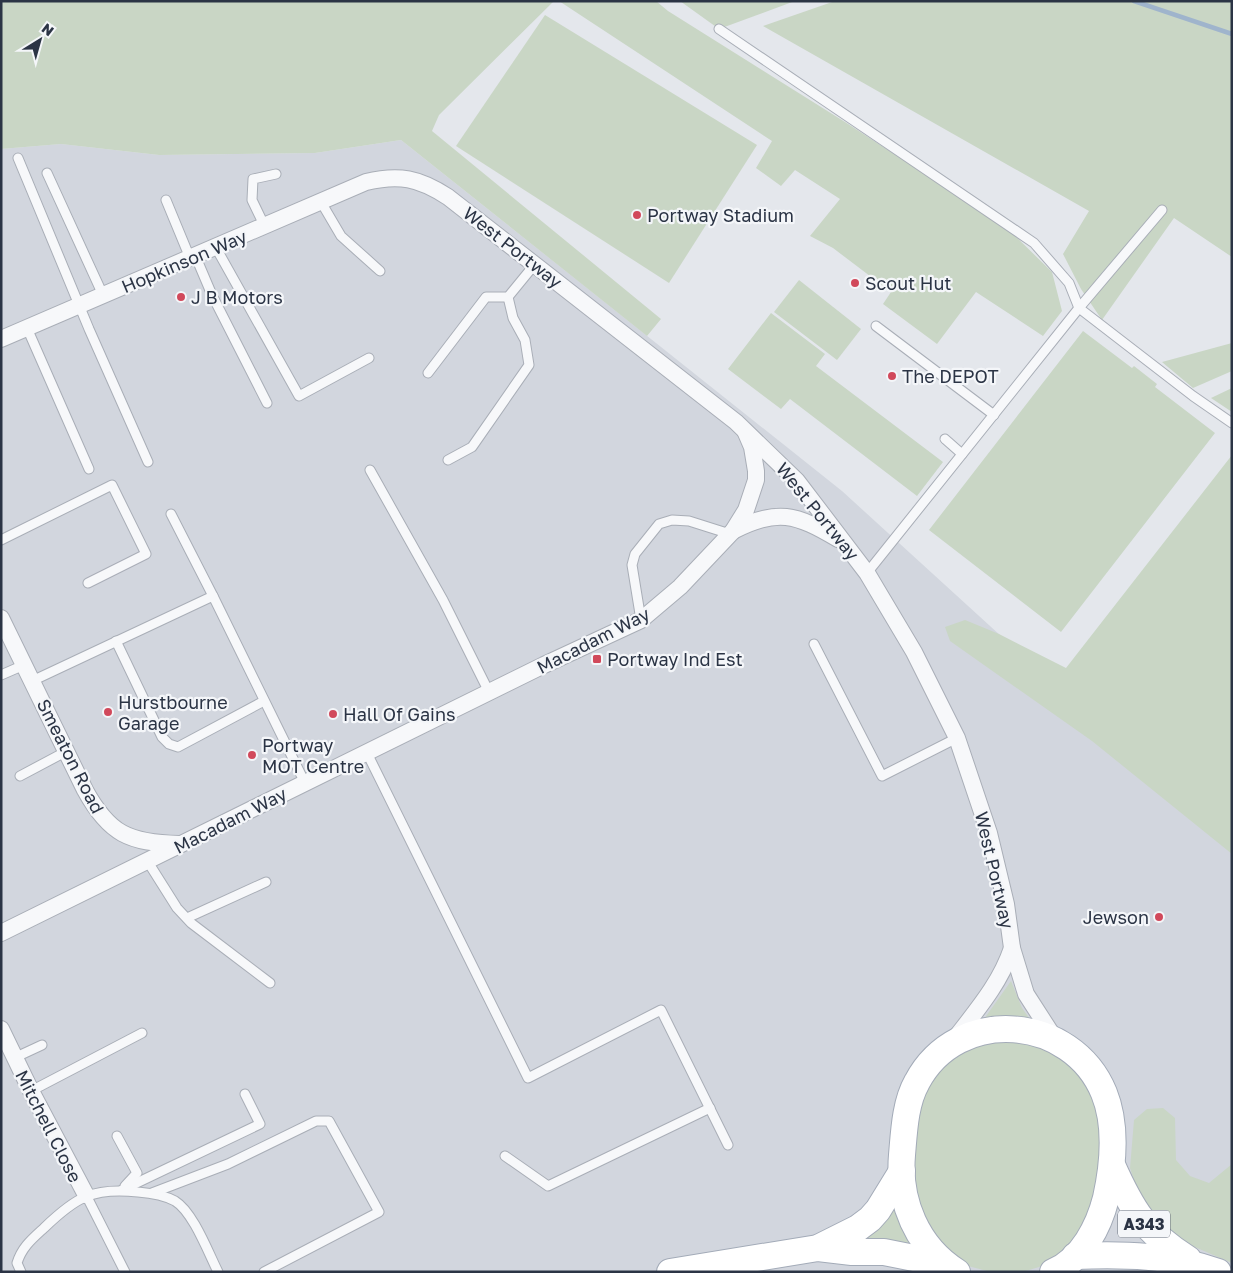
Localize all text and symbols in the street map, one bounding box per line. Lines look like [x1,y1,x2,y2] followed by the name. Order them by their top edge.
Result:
[15,15,65,65] north arrow
[39,19,57,39] text: N
[459,202,567,292] street label: West Portway
[647,204,794,226] place label: Portway Stadium
[631,209,643,221] marker: Portway Stadium
[118,225,250,297] street label: Hopkinson Way
[865,272,952,294] place label: Scout Hut
[849,277,861,289] marker: Scout Hut
[191,286,283,308] place label: J B Motors
[175,291,187,303] marker: J B Motors
[902,365,999,387] place label: The DEPOT
[886,370,898,382] marker: The DEPOT
[772,458,864,564] street label: West Portway
[533,602,653,678] street label: Macadam Way
[607,648,743,670] place label: Portway Ind Est
[591,653,603,665] marker: Portway Ind Est
[118,691,228,734] place label: Hurstbourne Garage
[33,695,109,817] street label: Smeaton Road
[343,703,456,725] place label: Hall Of Gains
[102,706,114,718] marker: Hurstbourne Garage
[327,708,339,720] marker: Hall Of Gains
[262,734,364,777] place label: Portway MOT Centre
[246,749,258,761] marker: Portway MOT Centre
[170,782,290,858] street label: Macadam Way
[971,809,1019,931] street label: West Portway
[1083,906,1149,928] place label: Jewson
[1153,911,1165,923] marker: Jewson
[11,1066,87,1186] street label: Mitchell Close
[1118,1210,1170,1238] road number: A343

